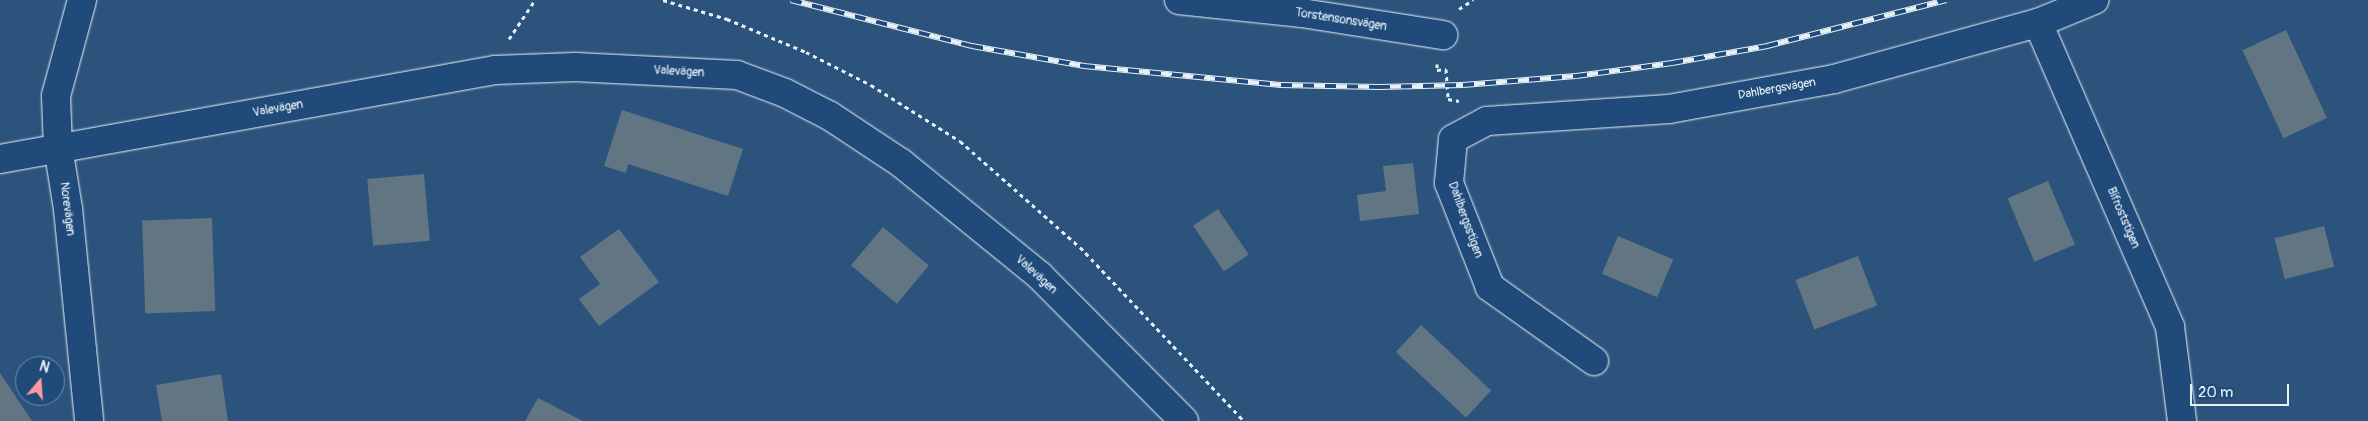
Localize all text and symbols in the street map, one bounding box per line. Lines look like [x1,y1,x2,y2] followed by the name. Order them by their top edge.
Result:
[1294,6,1388,34] street label: Torstensonsvägen
[653,63,705,81] street label: Valevägen
[1737,75,1817,103] street label: Dahlbergsvägen
[252,97,304,121] street label: Valevägen
[1445,180,1485,260] street label: Dahlbergsstigen
[57,181,77,237] street label: Norevägen
[2104,185,2142,251] street label: Bifroststigen
[1012,253,1060,297] street label: Valevägen
[15,356,65,406] north arrow
[37,358,52,377] text: N
[2193,374,2292,406] scale bar
[2198,383,2233,402] text: 20 m

